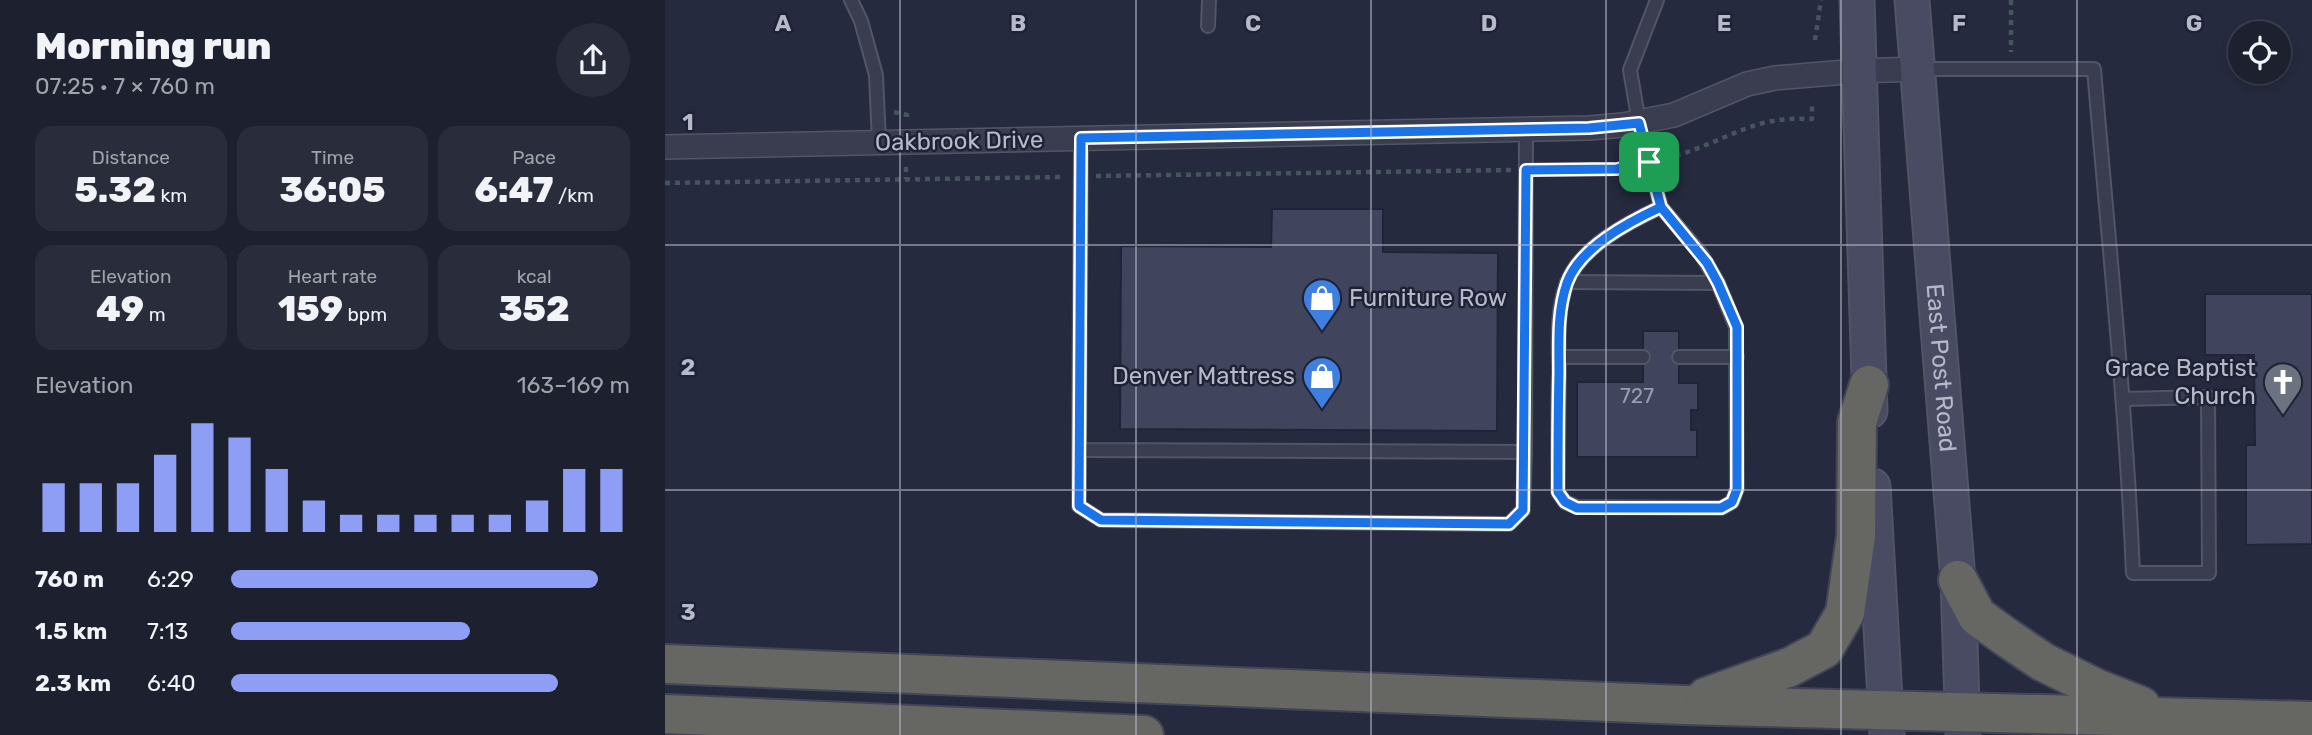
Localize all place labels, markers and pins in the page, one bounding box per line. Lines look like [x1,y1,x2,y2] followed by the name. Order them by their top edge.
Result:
[1619,132,1679,192] pin
[1301,277,1343,332] shop icon: Furniture Row
[1349,284,1507,312] place label: Furniture Row
[2105,354,2256,410] place label: Grace Baptist Church
[1301,355,1343,410] shop icon: Denver Mattress
[2262,361,2304,416] church icon: Grace Baptist Church
[1112,362,1295,390] place label: Denver Mattress

